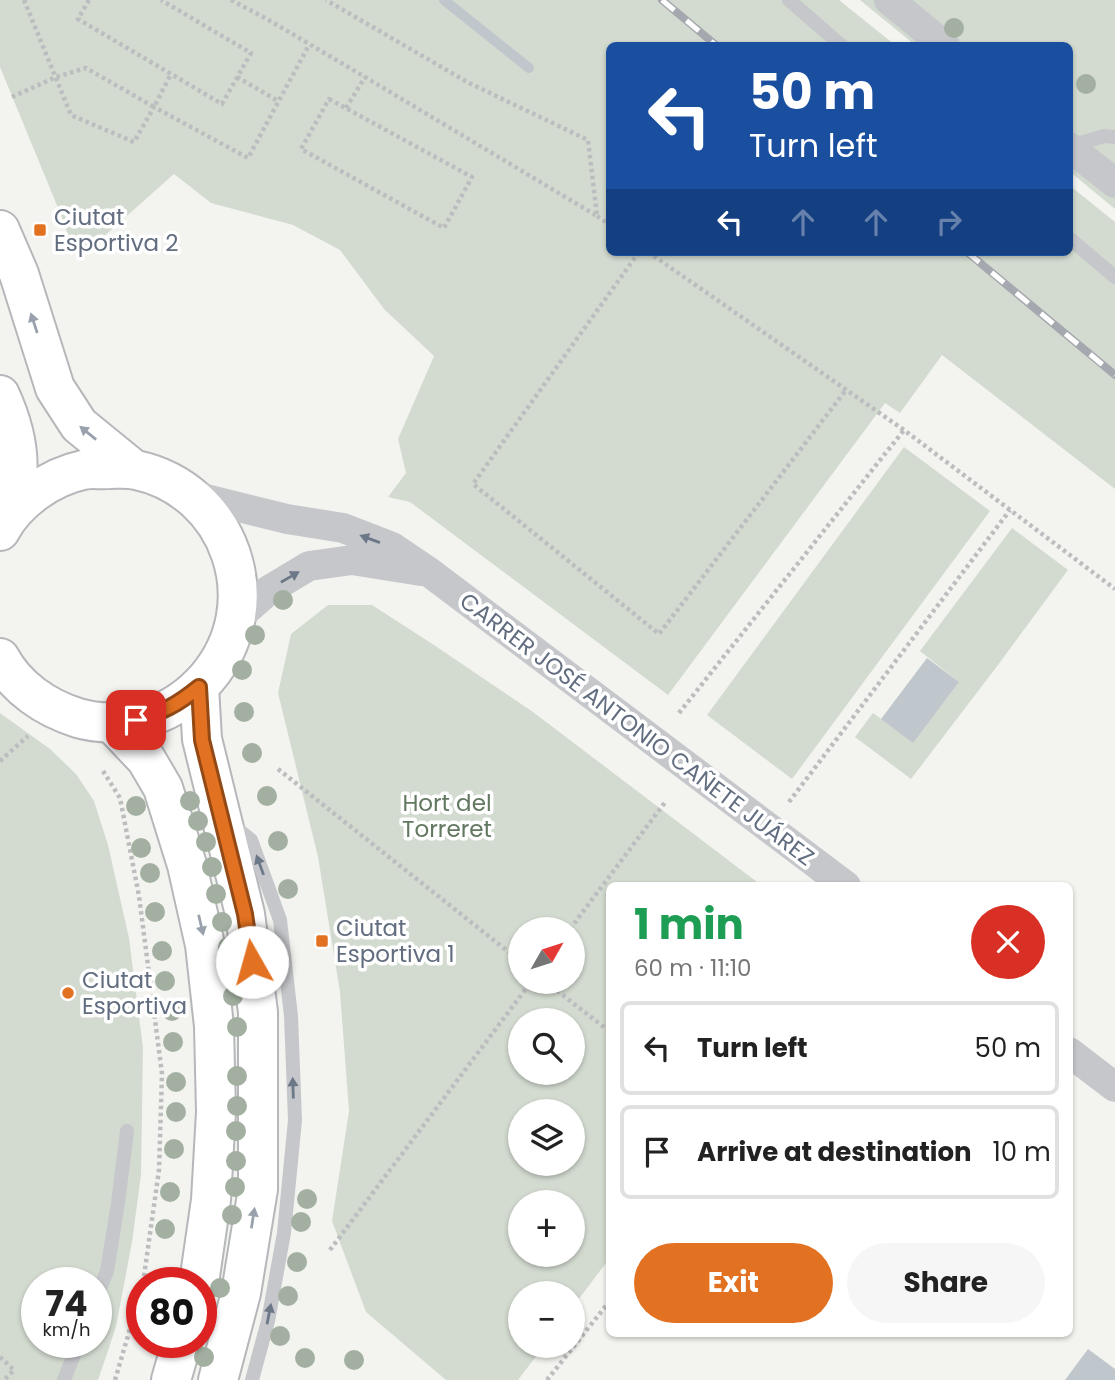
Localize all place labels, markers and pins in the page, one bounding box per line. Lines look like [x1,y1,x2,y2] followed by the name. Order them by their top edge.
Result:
[54,201,179,259] place label: Ciutat Esportiva 2
[32,222,48,238] marker: Ciutat Esportiva 2
[106,690,166,750] pin
[336,912,455,970] place label: Ciutat Esportiva 1
[314,933,330,949] marker: Ciutat Esportiva 1
[82,964,187,1022] place label: Ciutat Esportiva
[60,985,76,1001] marker: Ciutat Esportiva

